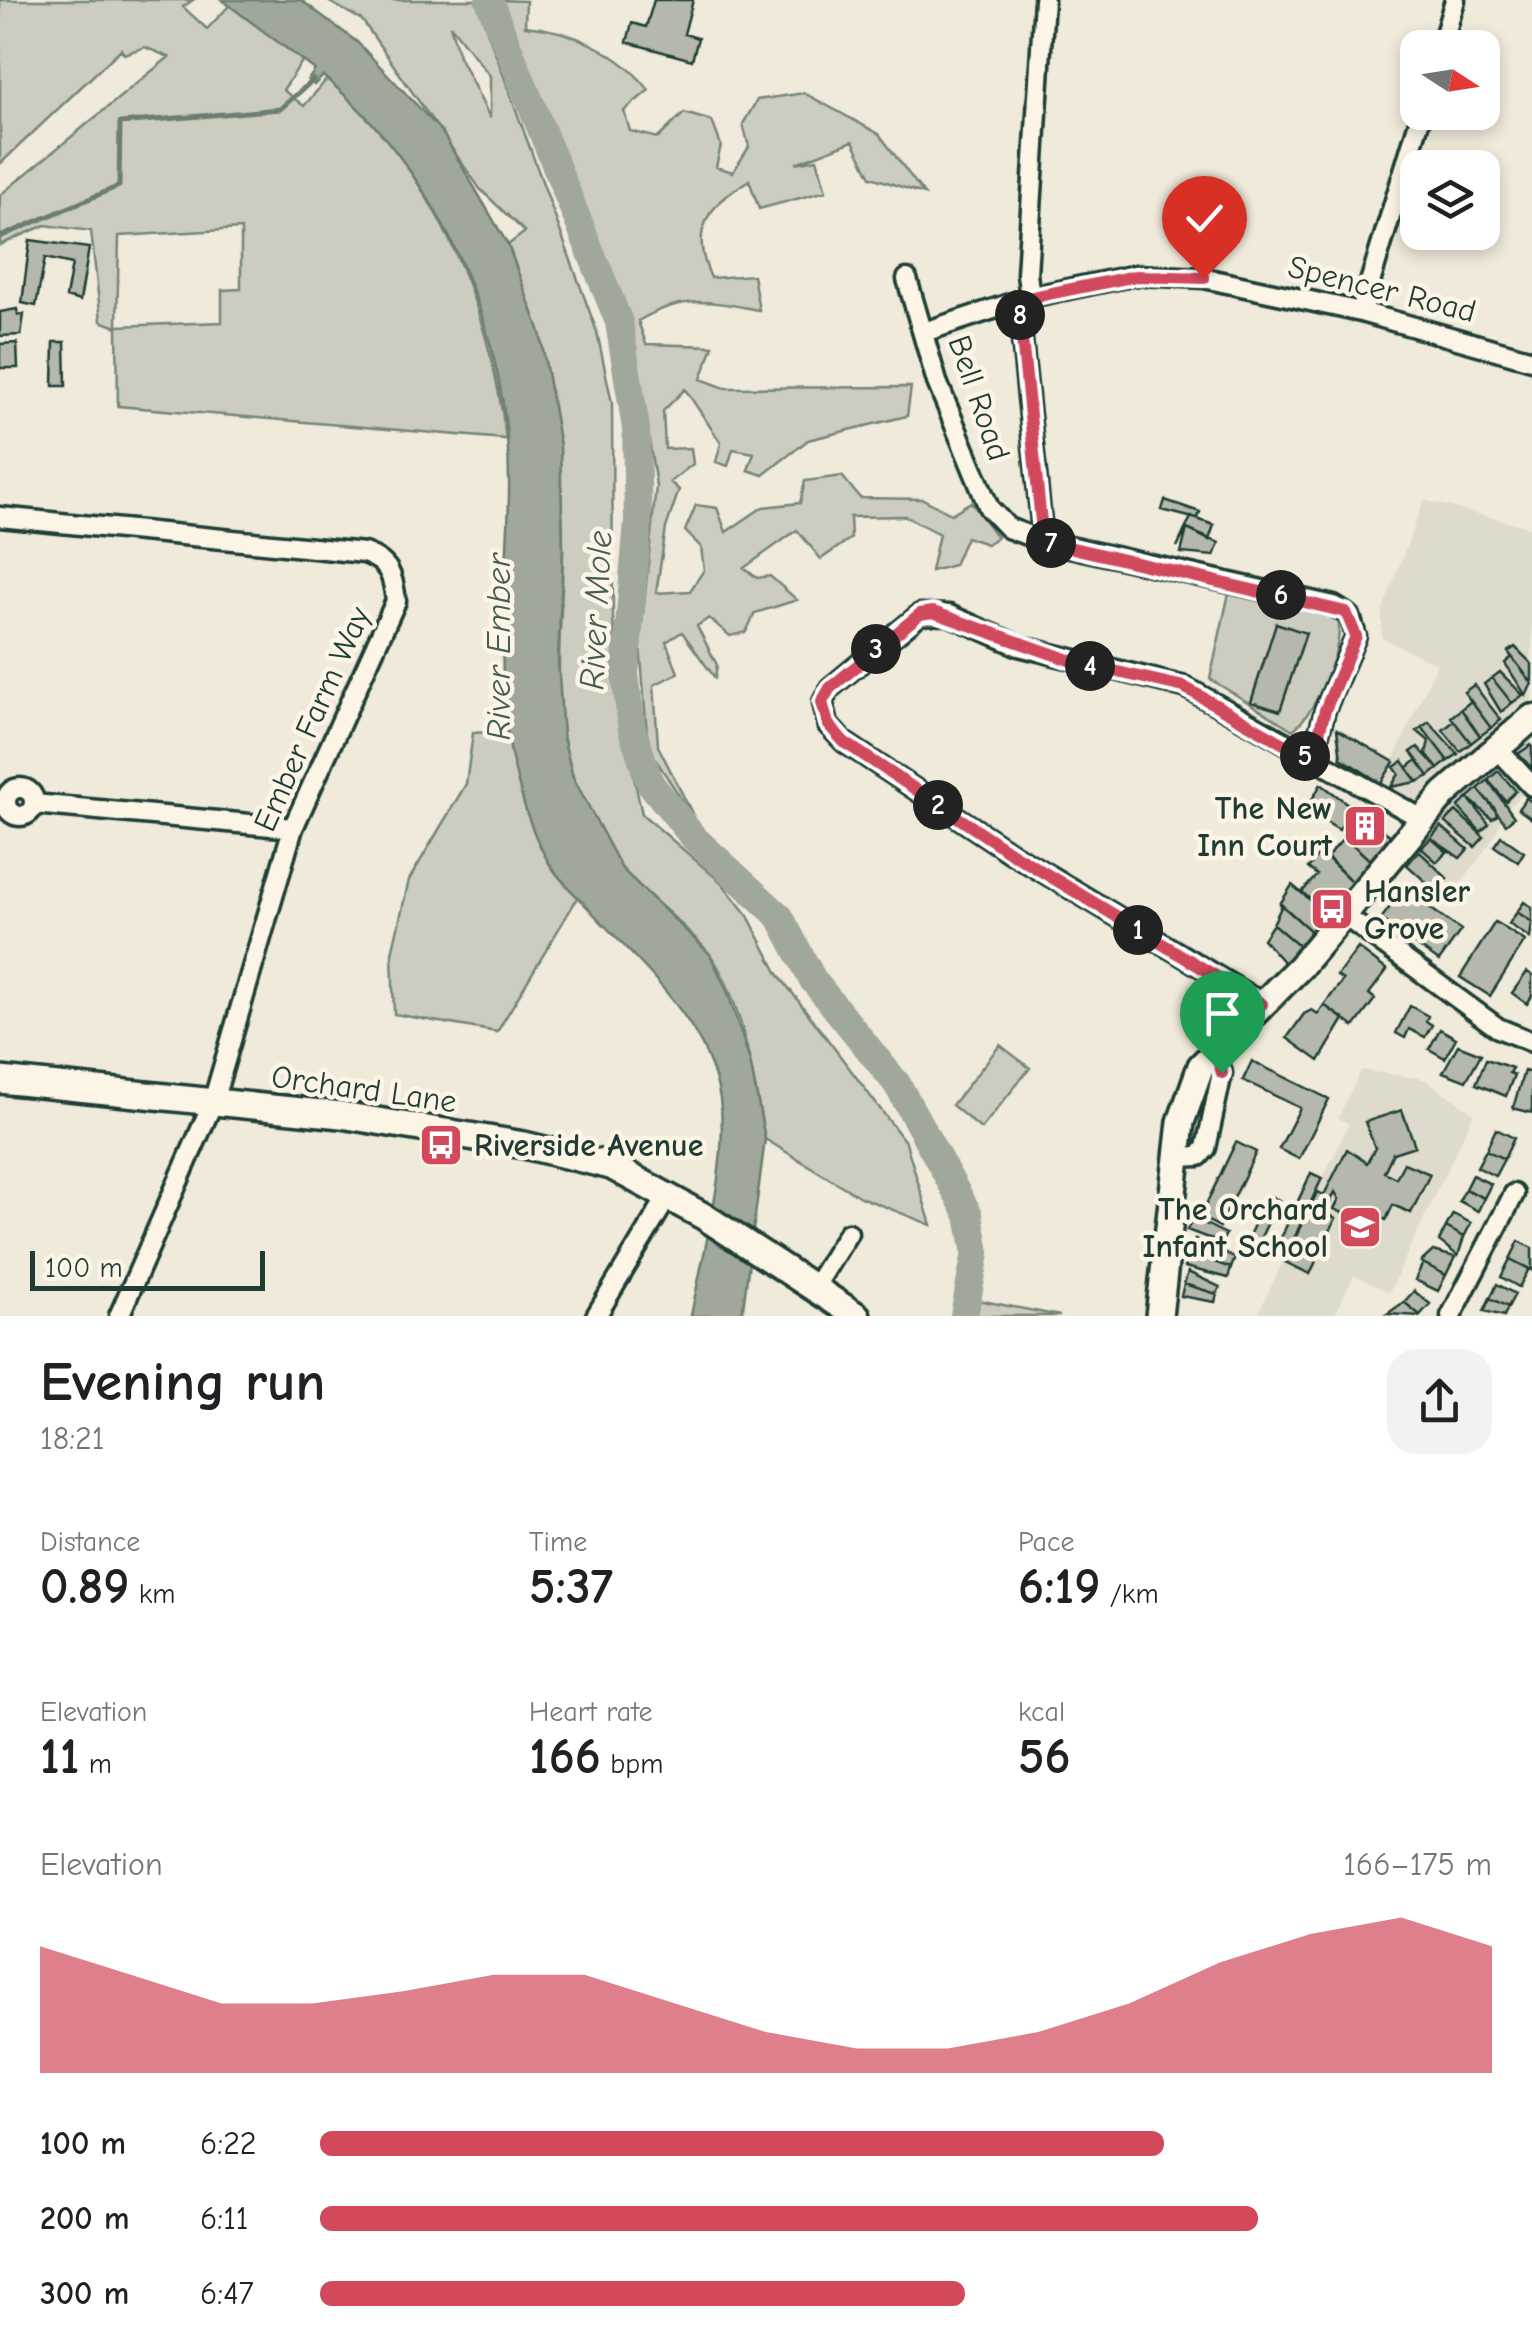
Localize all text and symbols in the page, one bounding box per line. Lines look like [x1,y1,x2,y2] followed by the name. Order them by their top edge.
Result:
[1400,30,1500,130] north arrow
[1400,30,1500,250] map controls
[1400,150,1500,250] button: layers
[1162,176,1247,279] pin
[1177,191,1232,246] icon: check
[1284,248,1480,330] street label: Spencer Road
[995,290,1045,340] pin: 8
[1013,299,1027,331] text: 8
[940,331,1018,465] street label: Bell Road
[1026,518,1076,568] pin: 7
[1045,527,1057,559] text: 7
[571,529,621,691] water label: River Mole
[478,551,519,741] water label: River Ember
[1256,570,1306,620] pin: 6
[1274,579,1288,611] text: 6
[246,600,378,837] street label: Ember Farm Way
[851,624,901,674] pin: 3
[869,633,883,665] text: 3
[1065,641,1115,691] pin: 4
[1083,650,1097,682] text: 4
[1280,731,1330,781] pin: 5
[1298,740,1312,772] text: 5
[913,780,963,830] pin: 2
[931,789,945,821] text: 2
[1197,790,1332,864] place label: The New Inn Court
[1342,803,1388,849] building icon: The New Inn Court
[1364,873,1470,947] place label: Hansler Grove
[1309,886,1355,932] bus stop icon: Hansler Grove
[1113,905,1163,955] pin: 1
[1132,914,1144,946] text: 1
[1180,971,1265,1074] pin
[1195,986,1250,1041] icon: arrive
[269,1058,459,1120] street label: Orchard Lane
[418,1122,464,1168] bus stop icon: Riverside Avenue
[474,1127,703,1164] place label: Riverside Avenue
[1142,1191,1328,1265] place label: The Orchard Infant School
[1337,1204,1383,1250] school or university icon: The Orchard Infant School
[30,1246,265,1290] scale bar
[45,1252,123,1284] text: 100 m
[1387,1349,1492,1454] button: share
[40,1350,325,1414] text: Evening run
[40,1420,104,1457] text: 18:21
[40,1526,140,1558] text: Distance
[529,1526,587,1558] text: Time
[1018,1526,1074,1558] text: Pace
[40,1558,129,1616] text: 0.89
[529,1558,613,1616] text: 5:37
[1018,1558,1100,1616] text: 6:19
[129,1578,175,1610] text: km
[1100,1578,1159,1610] text: /km
[40,1696,147,1728] text: Elevation
[529,1696,652,1728] text: Heart rate
[1018,1696,1065,1728] text: kcal
[40,1728,79,1786] text: 11
[529,1728,601,1786] text: 166
[1018,1728,1071,1786] text: 56
[79,1748,112,1780] text: m
[601,1748,663,1780] text: bpm
[40,1846,163,1883] text: Elevation
[1343,1846,1492,1883] text: 166–175 m
[40,2125,126,2162] text: 100 m
[200,2125,257,2162] text: 6:22
[40,2200,129,2237] text: 200 m
[200,2200,248,2237] text: 6:11
[40,2275,129,2312] text: 300 m
[200,2275,254,2312] text: 6:47

